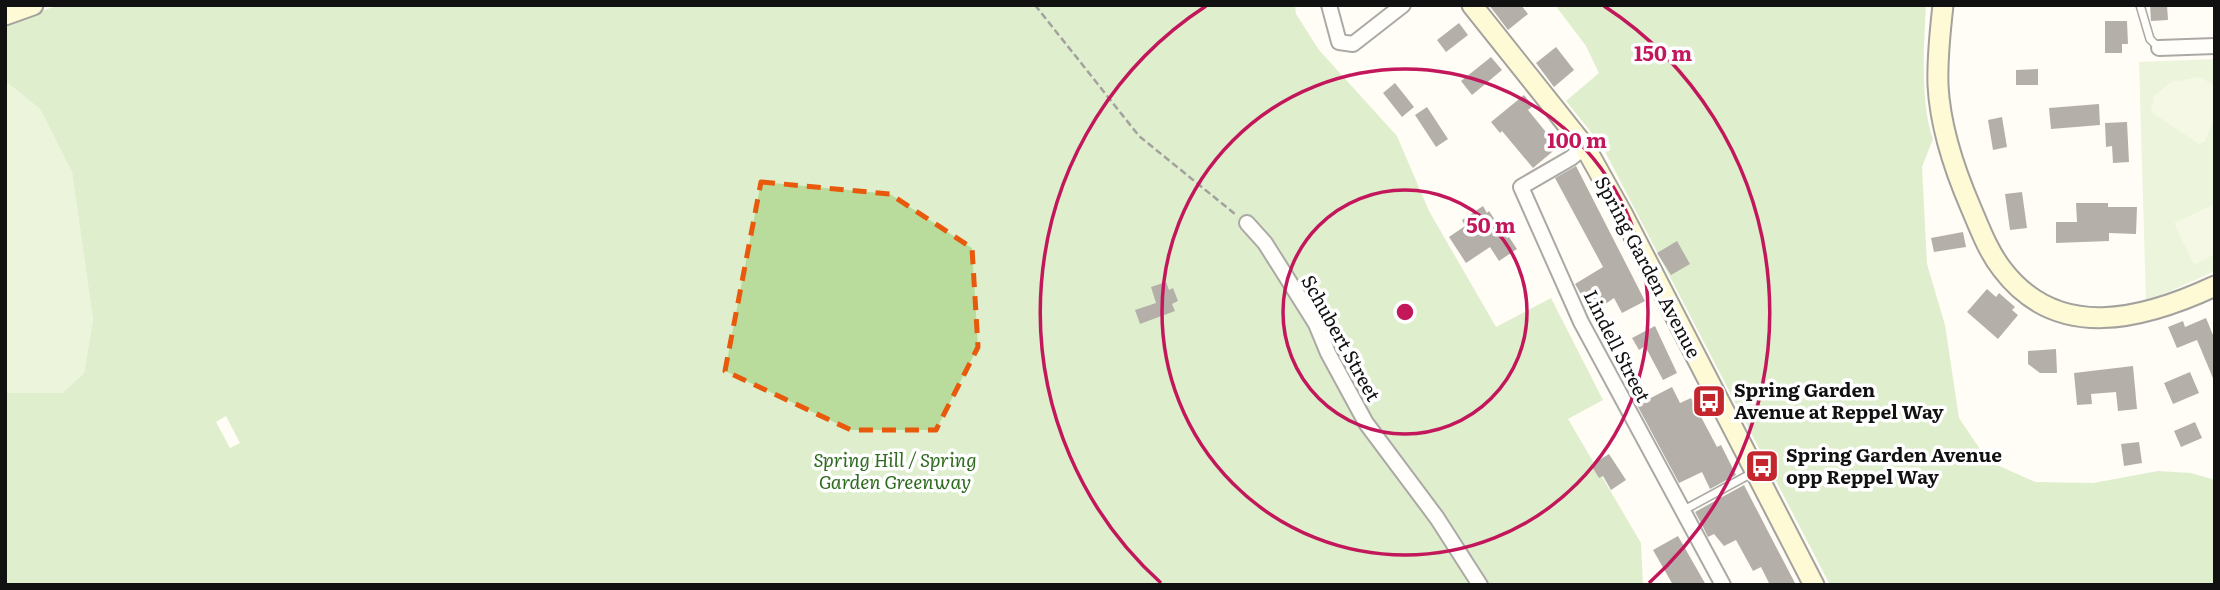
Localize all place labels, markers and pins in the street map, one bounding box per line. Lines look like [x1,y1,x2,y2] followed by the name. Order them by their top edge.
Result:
[1393,300,1417,324] centre of rings
[1734,375,1944,425] place label: Spring Garden Avenue at Reppel Way
[1690,382,1728,420] bus stop icon: Spring Garden Avenue at Reppel Way
[1786,440,2002,490] place label: Spring Garden Avenue opp Reppel Way
[1743,447,1781,485] bus stop icon: Spring Garden Avenue opp Reppel Way

